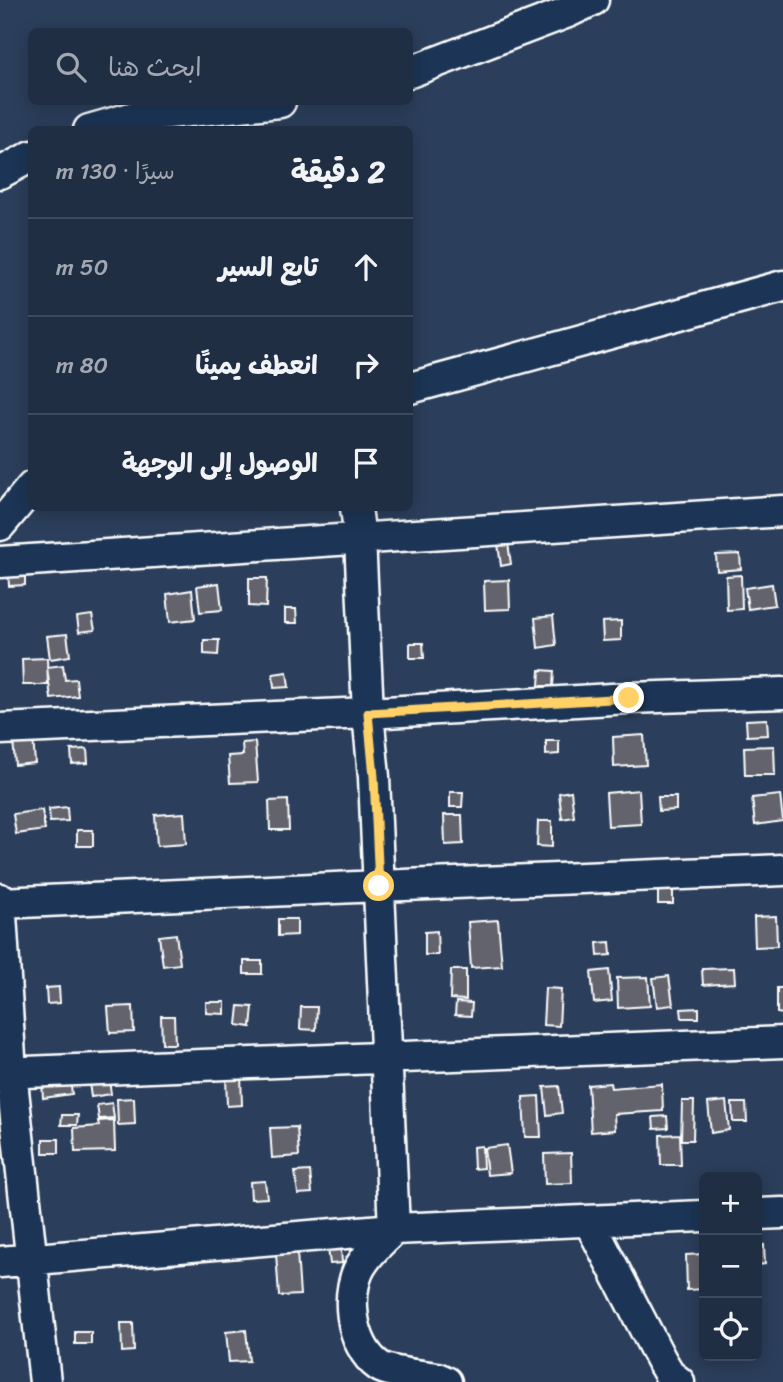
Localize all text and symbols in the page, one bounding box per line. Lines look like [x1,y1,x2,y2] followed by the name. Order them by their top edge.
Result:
[28,28,413,105] search box
[108,44,202,90] text: ابحث هنا
[52,48,90,86] icon: search
[291,145,385,199] text: 2 دقيقة
[56,151,175,192] text: سيرًا · 130 m
[219,244,318,290] text: تابع السير
[56,247,108,288] text: 50 m
[347,248,385,286] icon: ahead
[195,342,318,388] text: انعطف يمينًا
[56,345,108,386] text: 80 m
[347,346,385,384] icon: right
[122,440,318,486] text: الوصول إلى الوجهة
[347,444,385,482] icon: arrive
[613,682,644,713] route end
[363,870,394,901] route start
[699,1172,762,1361] map controls
[699,1172,762,1235] button: +
[699,1235,762,1298] button: −
[699,1298,762,1361] button: locate

